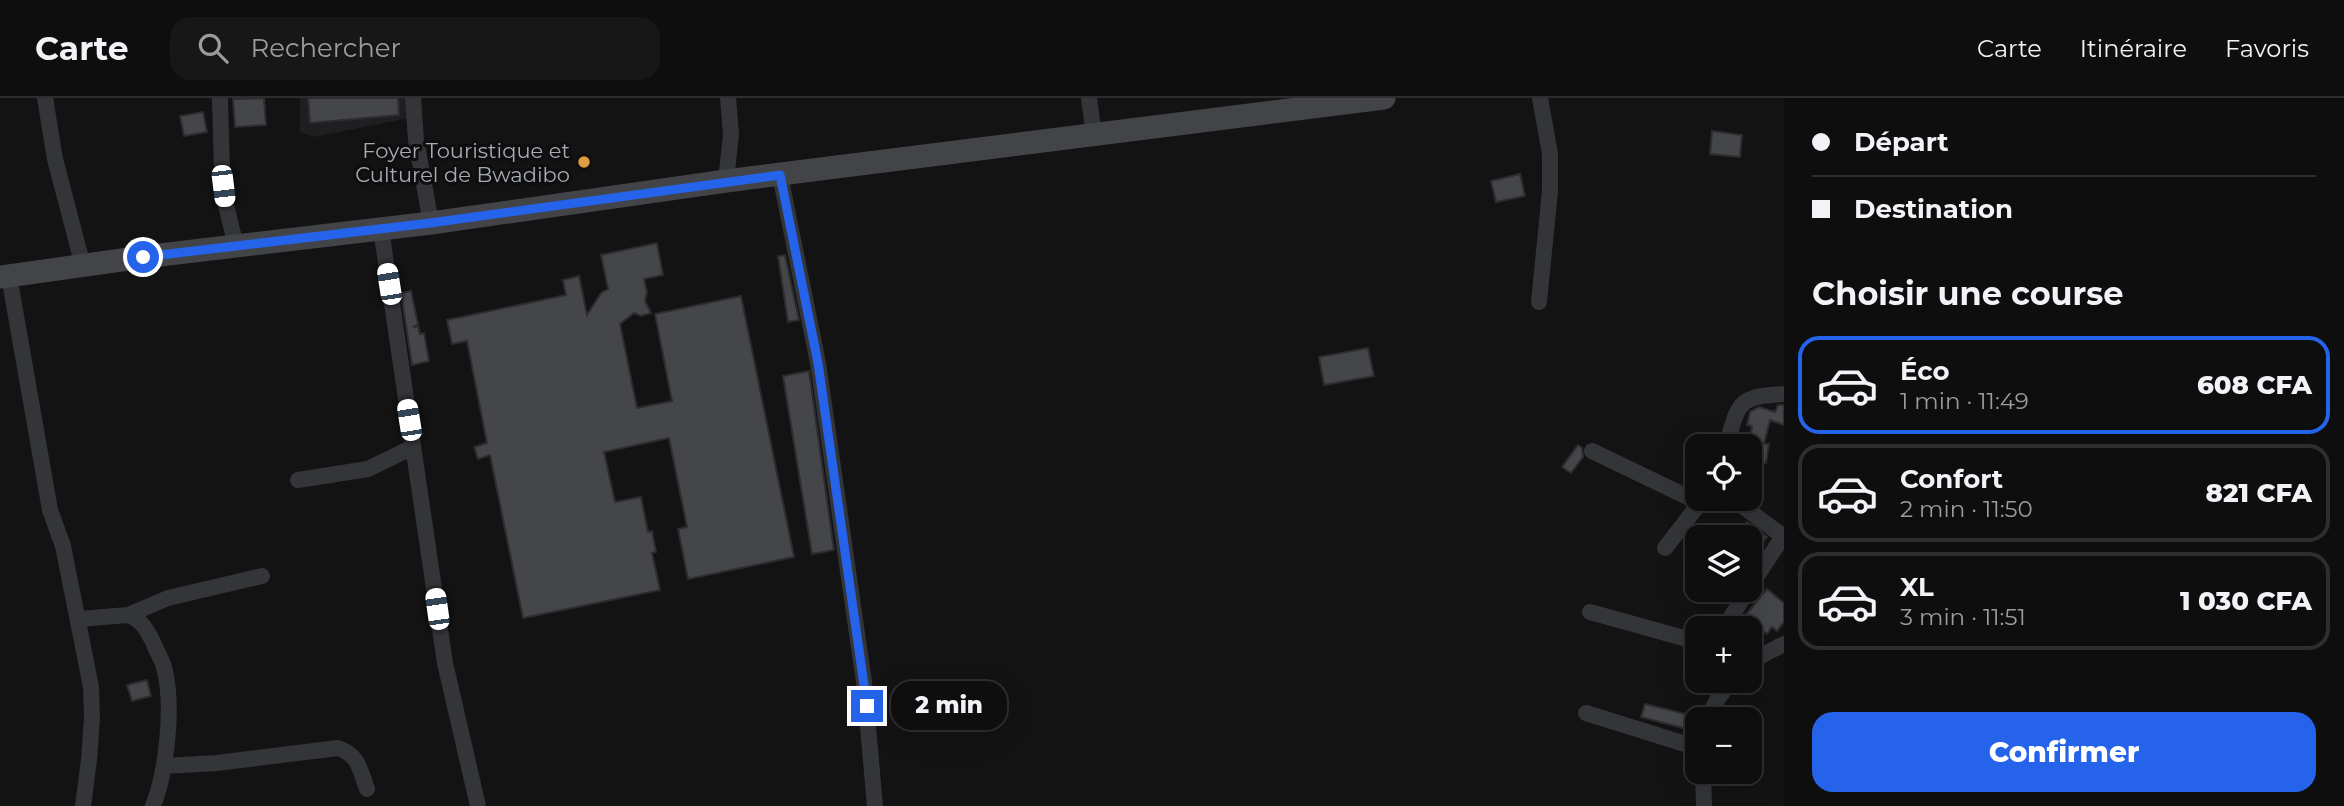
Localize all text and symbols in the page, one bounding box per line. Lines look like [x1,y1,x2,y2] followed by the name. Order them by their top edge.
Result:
[170,17,660,80] search box
[35,28,128,68] text: Carte
[194,29,232,67] icon: search
[250,32,401,64] text: Rechercher
[1977,34,2042,63] text: Carte
[2080,34,2187,63] text: Itinéraire
[2225,34,2309,63] text: Favoris
[1854,126,1949,158] text: Départ
[355,138,570,187] place label: Foyer Touristique et Culturel de Bwadibo
[576,154,592,170] marker: Foyer Touristique et Culturel de Bwadibo
[211,164,236,208] car
[1854,193,2013,225] text: Destination
[127,241,159,273] route start
[376,262,403,306] car
[1812,274,2124,313] text: Choisir une course
[1816,354,1879,417] icon: car
[1900,355,1950,387] text: Éco
[2197,369,2312,401] text: 608 CFA
[1900,387,2029,415] text: 1 min · 11:49
[396,398,423,442] car
[1685,434,1762,784] map controls
[1685,434,1762,511] button: locate
[1816,462,1879,525] icon: car
[1900,463,2003,495] text: Confort
[2206,477,2312,509] text: 821 CFA
[1900,495,2033,523] text: 2 min · 11:50
[1685,525,1762,602] button: layers
[1816,570,1879,633] icon: car
[1900,571,1934,603] text: XL
[2180,585,2312,617] text: 1 030 CFA
[424,587,451,631] car
[1900,603,2026,631] text: 3 min · 11:51
[1685,616,1762,693] button: +
[892,682,1007,730] callout: 2 min
[851,690,883,722] route end
[915,691,983,719] text: 2 min
[1685,707,1762,784] button: −
[1812,712,2316,792] button: Confirmer

